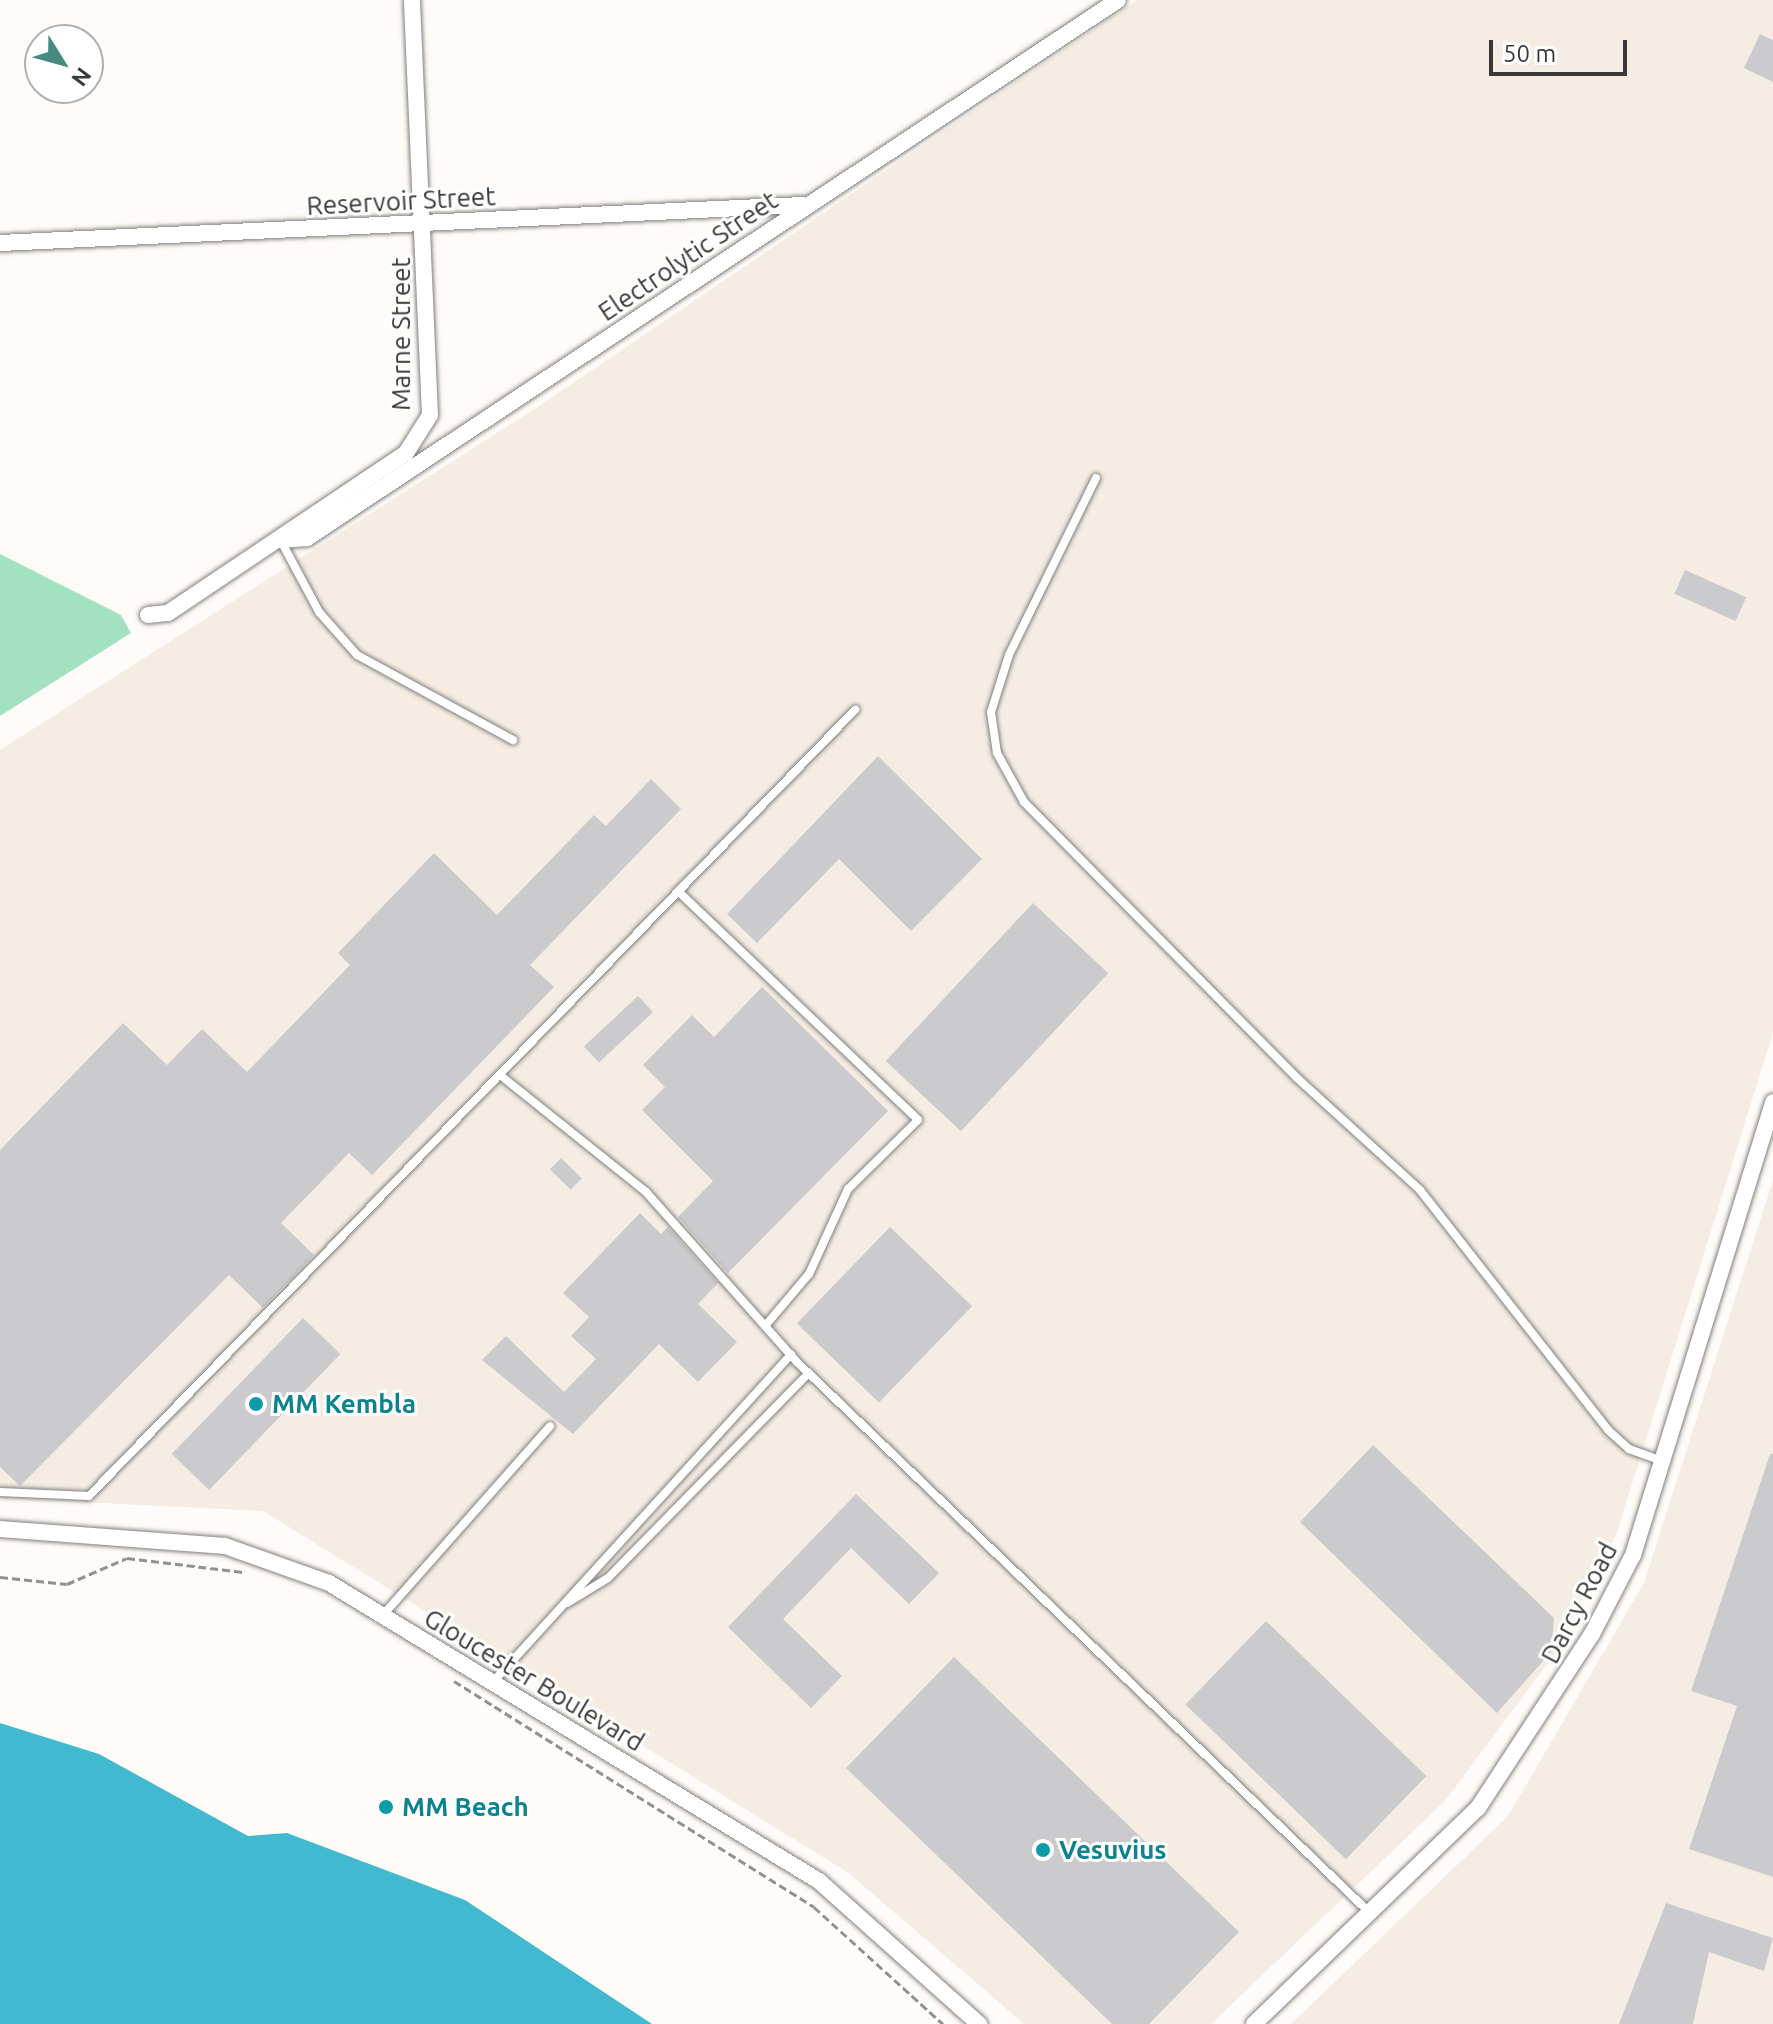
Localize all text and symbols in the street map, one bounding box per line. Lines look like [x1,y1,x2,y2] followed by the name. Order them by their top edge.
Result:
[24,24,104,104] north arrow
[1493,24,1631,74] scale bar
[1503,40,1556,67] text: 50 m
[67,63,97,92] text: N
[306,180,496,222] street label: Reservoir Street
[592,184,784,328] street label: Electrolytic Street
[385,257,417,411] street label: Marne Street
[272,1388,416,1420] place label: MM Kembla
[247,1395,265,1413] marker: MM Kembla
[1534,1537,1624,1669] street label: Darcy Road
[418,1602,650,1758] street label: Gloucester Boulevard
[402,1791,529,1823] place label: MM Beach
[377,1798,395,1816] marker: MM Beach
[1059,1834,1167,1866] place label: Vesuvius
[1034,1841,1052,1859] marker: Vesuvius

